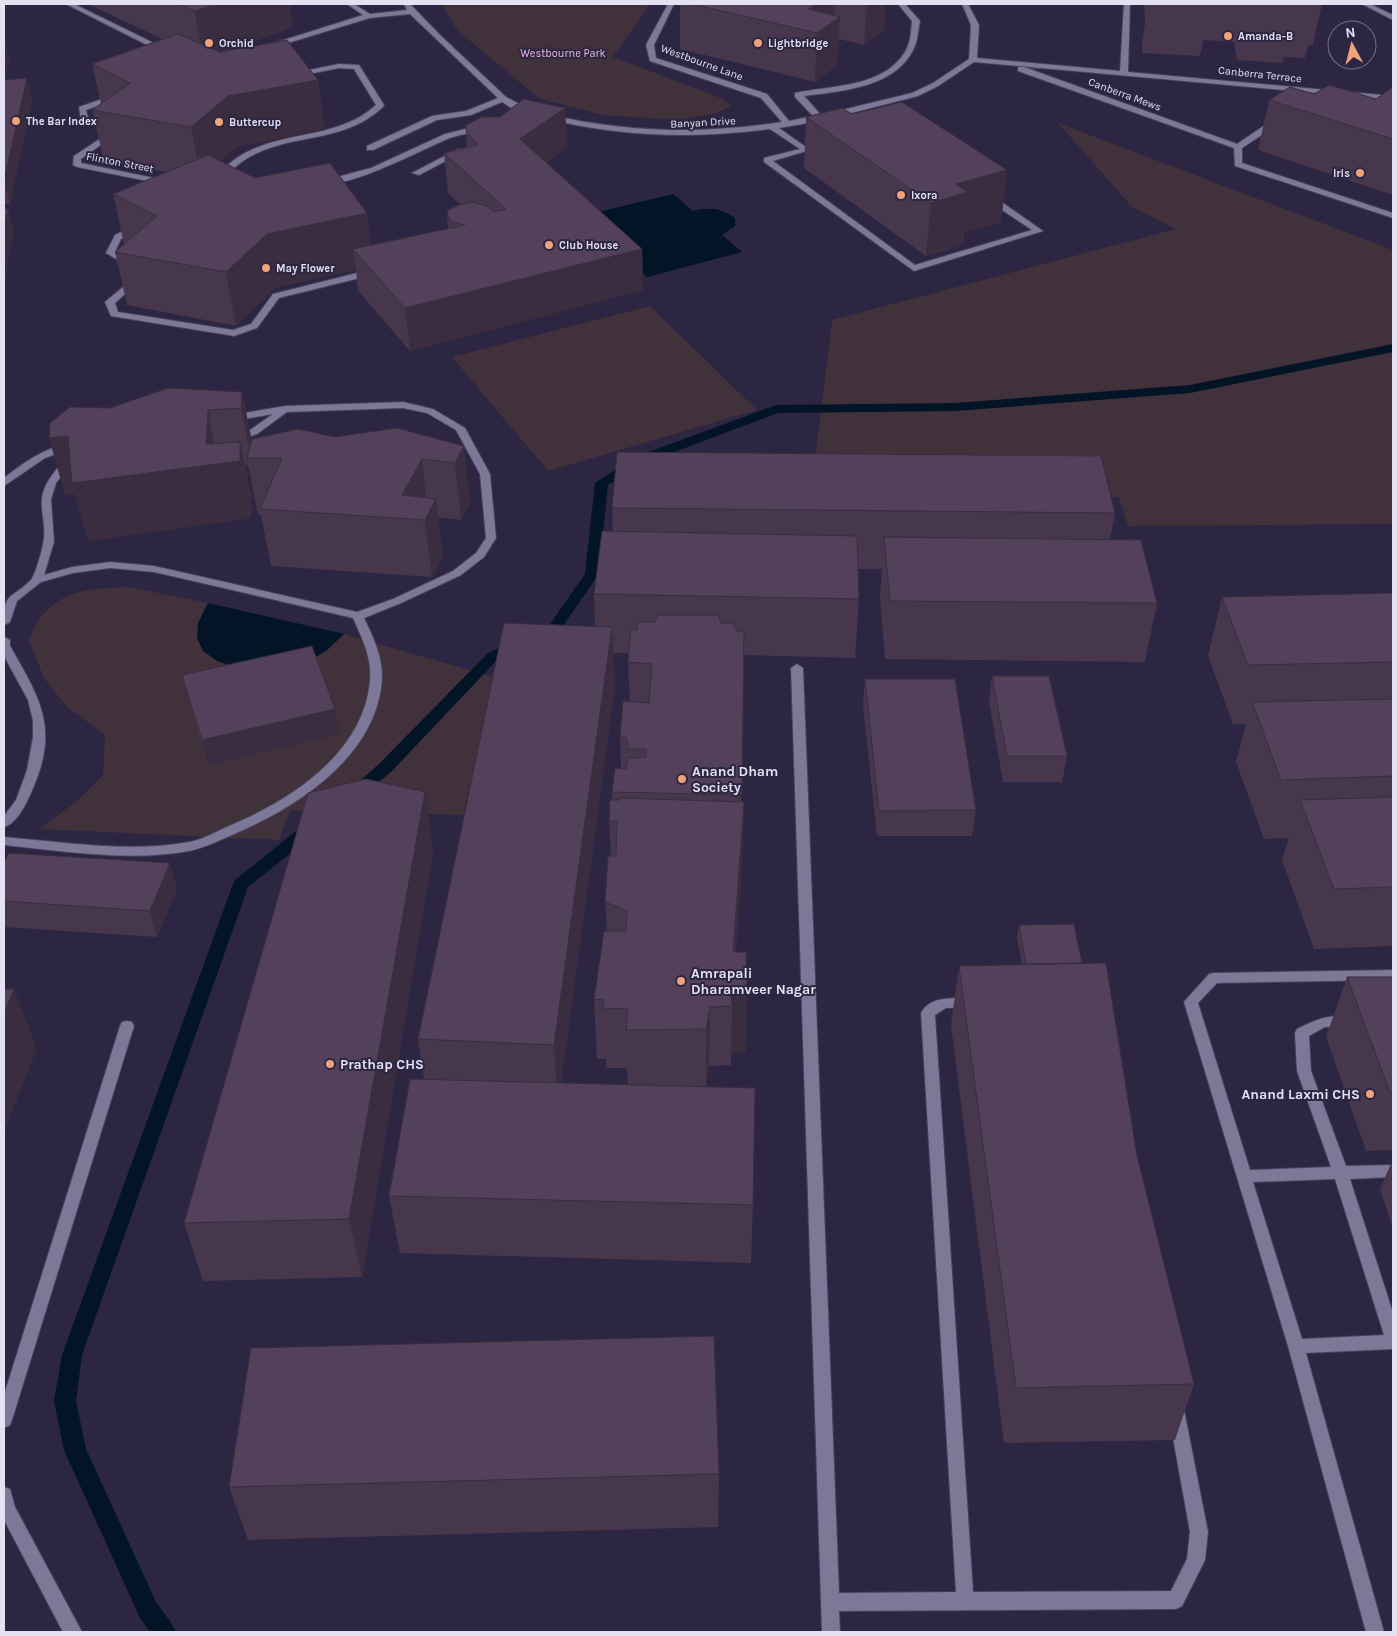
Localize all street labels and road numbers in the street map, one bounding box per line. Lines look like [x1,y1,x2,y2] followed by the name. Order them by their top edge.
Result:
[659,42,745,84] street label: Westbourne Lane
[1218,64,1303,85] street label: Canberra Terrace
[1086,75,1163,114] street label: Canberra Mews
[670,114,736,131] street label: Banyan Drive
[85,150,155,175] street label: Flinton Street

